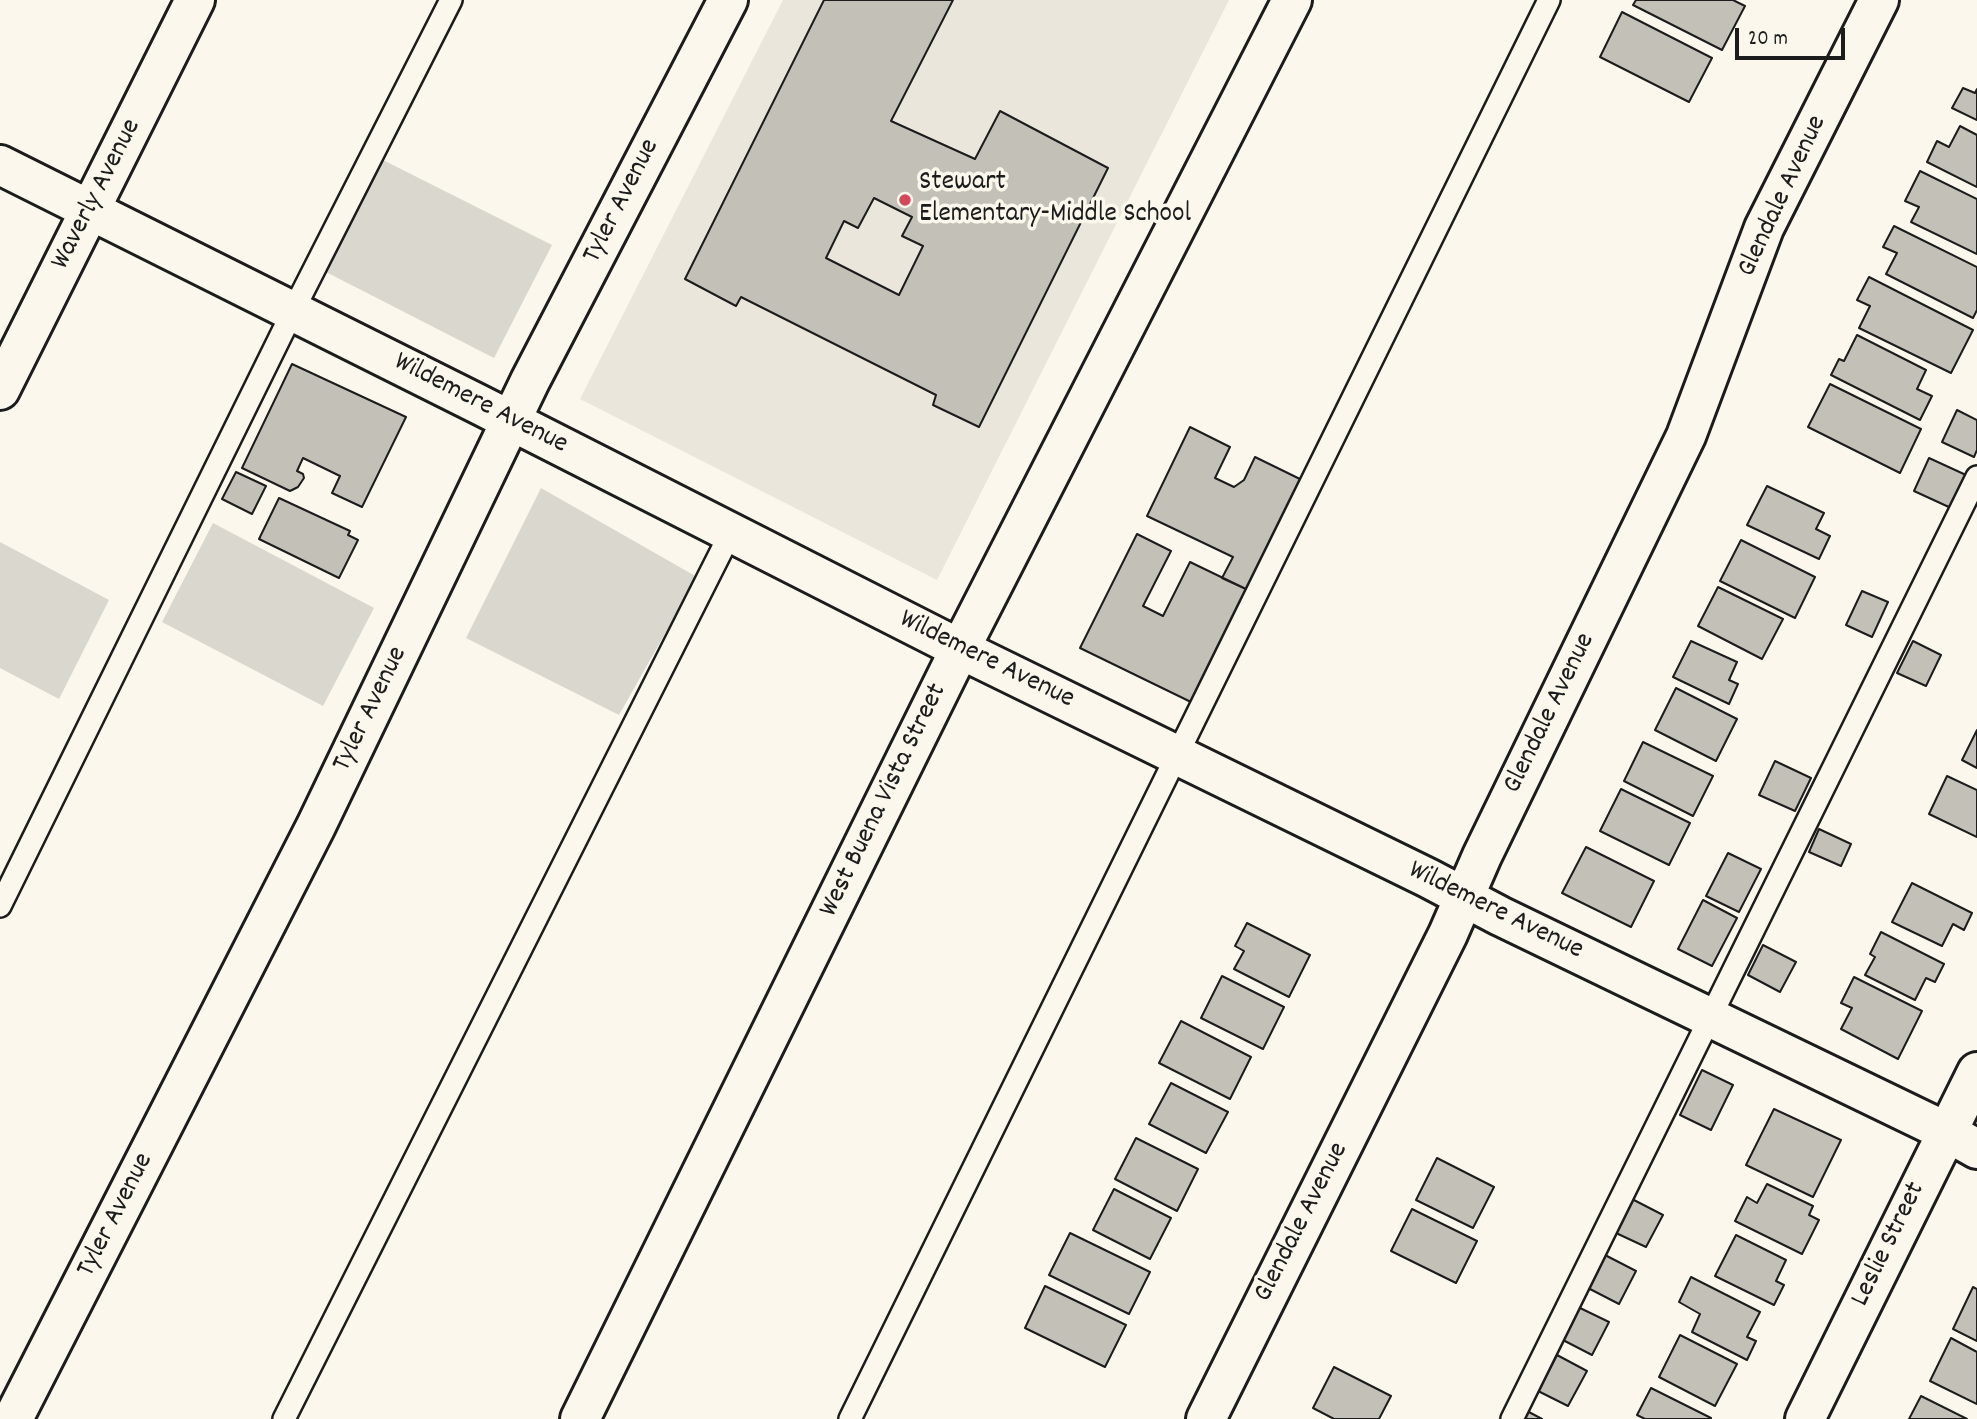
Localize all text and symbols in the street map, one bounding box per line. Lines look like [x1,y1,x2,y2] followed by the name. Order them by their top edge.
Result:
[1739,14,1849,58] scale bar
[1748,25,1788,55] text: 20 m
[1732,111,1836,283] street label: Glendale Avenue
[46,114,150,276] street label: Waverly Avenue
[577,134,669,270] street label: Tyler Avenue
[919,167,1191,233] place label: Stewart Elementary-Middle School
[897,192,913,208] marker: Stewart Elementary-Middle School
[387,347,573,463] street label: Wildemere Avenue
[893,604,1079,718] street label: Wildemere Avenue
[1498,628,1604,800] street label: Glendale Avenue
[327,642,417,778] street label: Tyler Avenue
[814,679,956,923] street label: West Buena Vista Street
[1402,855,1588,969] street label: Wildemere Avenue
[1248,1138,1358,1308] street label: Glendale Avenue
[71,1148,163,1284] street label: Tyler Avenue
[1846,1177,1934,1313] street label: Leslie Street

